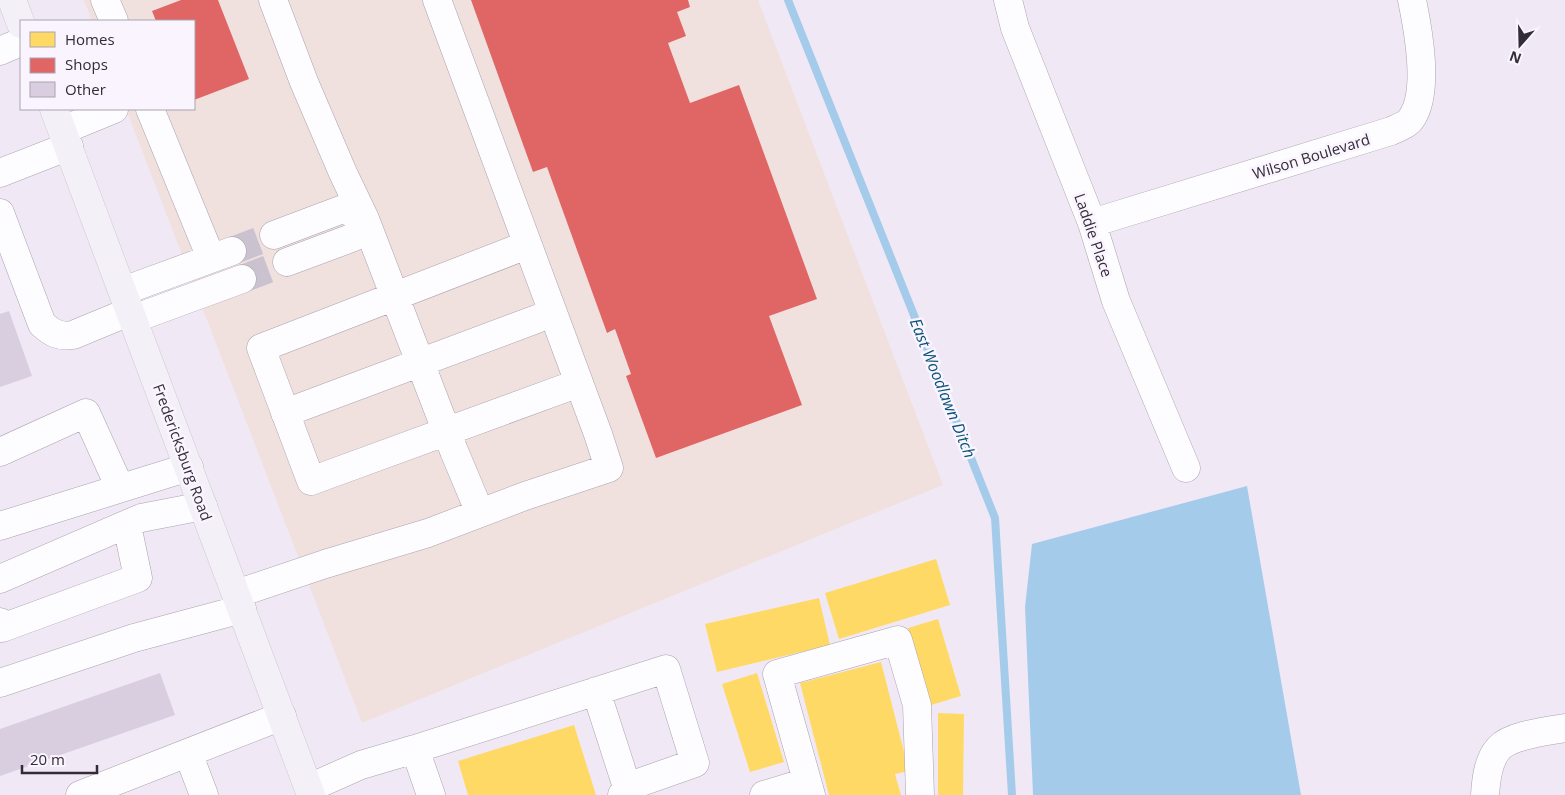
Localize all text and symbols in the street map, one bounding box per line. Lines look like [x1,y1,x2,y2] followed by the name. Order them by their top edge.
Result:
[20,20,195,110] legend
[1495,20,1545,70] north arrow
[65,29,115,49] text: Homes
[1507,47,1524,69] text: N
[65,54,108,74] text: Shops
[65,79,106,99] text: Other
[1250,129,1372,183] street label: Wilson Boulevard
[1070,190,1118,280] street label: Laddie Place
[905,315,981,461] water label: East Woodlawn Ditch
[149,381,217,523] street label: Fredericksburg Road
[22,742,98,774] scale bar
[30,749,65,769] text: 20 m

